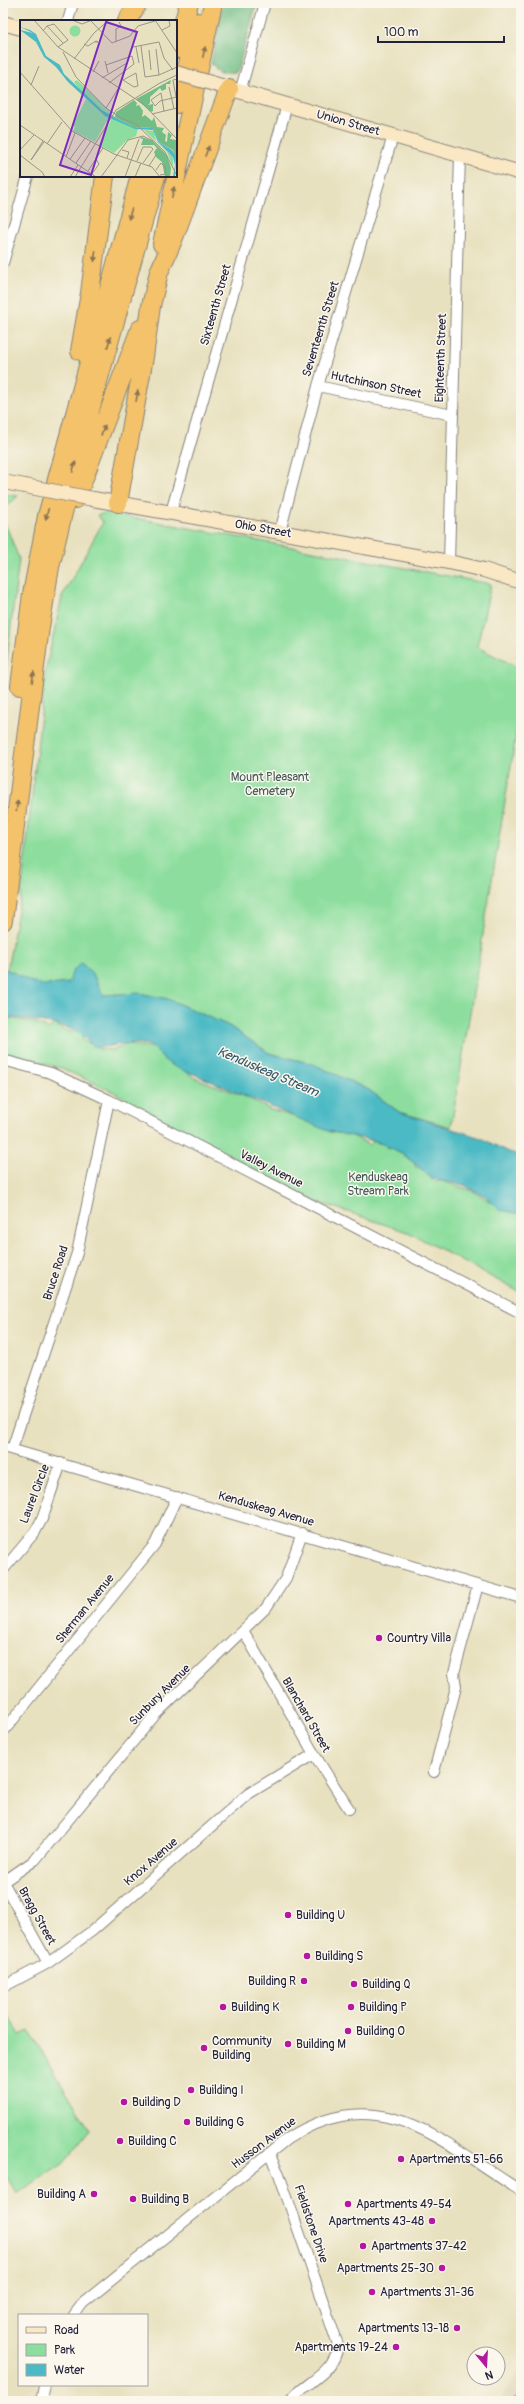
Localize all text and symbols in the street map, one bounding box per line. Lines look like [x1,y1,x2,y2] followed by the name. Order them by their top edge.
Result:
[378,18,504,44] scale bar
[20,20,177,177] inset map
[384,25,419,40] text: 100 m
[201,46,207,58] one-way arrow
[315,107,382,139] street label: Union Street
[204,144,210,156] one-way arrow
[170,186,176,199] one-way arrow
[127,208,133,220] one-way arrow
[92,250,98,262] one-way arrow
[197,262,235,347] street label: Sixteenth Street
[299,279,343,379] street label: Seventeenth Street
[432,313,450,403] street label: Eighteenth Street
[106,335,112,347] one-way arrow
[329,368,423,402] street label: Hutchinson Street
[134,390,140,402] one-way arrow
[100,424,106,436] one-way arrow
[72,461,78,473] one-way arrow
[44,508,50,520] one-way arrow
[234,517,293,541] street label: Ohio Street
[30,671,36,683] one-way arrow
[231,770,309,799] park label: Mount Pleasant Cemetery
[14,800,21,812] one-way arrow
[215,1043,322,1101] water label: Kenduskeag Stream
[237,1147,305,1191] street label: Valley Avenue
[347,1170,409,1199] park label: Kenduskeag Stream Park
[40,1244,72,1302] street label: Bruce Road
[17,1462,53,1526] street label: Laurel Circle
[216,1488,316,1530] street label: Kenduskeag Avenue
[52,1571,118,1647] street label: Sherman Avenue
[387,1631,451,1646] place label: Country Villa
[374,1633,384,1643] marker: Country Villa
[126,1661,194,1729] street label: Sunbury Avenue
[278,1675,334,1755] street label: Blanchard Street
[121,1835,181,1889] street label: Knox Avenue
[15,1884,59,1948] street label: Bragg Street
[296,1908,345,1923] place label: Building U
[283,1910,293,1920] marker: Building U
[315,1949,363,1964] place label: Building S
[302,1951,312,1961] marker: Building S
[248,1974,296,1989] place label: Building R
[299,1976,309,1986] marker: Building R
[362,1977,410,1992] place label: Building Q
[349,1979,359,1989] marker: Building Q
[231,2000,279,2015] place label: Building K
[359,2000,407,2015] place label: Building P
[218,2002,228,2012] marker: Building K
[346,2002,356,2012] marker: Building P
[356,2024,405,2039] place label: Building O
[343,2026,353,2036] marker: Building O
[212,2034,272,2063] place label: Community Building
[296,2037,346,2052] place label: Building M
[283,2039,293,2049] marker: Building M
[199,2043,209,2053] marker: Community Building
[199,2083,244,2098] place label: Building I
[186,2085,196,2095] marker: Building I
[132,2095,181,2110] place label: Building D
[119,2097,129,2107] marker: Building D
[229,2114,299,2172] street label: Husson Avenue
[195,2115,244,2130] place label: Building G
[182,2117,192,2127] marker: Building G
[128,2134,177,2149] place label: Building C
[115,2136,125,2146] marker: Building C
[409,2152,503,2167] place label: Apartments 51-66
[396,2154,406,2164] marker: Apartments 51-66
[291,2183,331,2265] street label: Fieldstone Drive
[37,2187,86,2202] place label: Building A
[89,2189,99,2199] marker: Building A
[141,2192,189,2207] place label: Building B
[128,2194,138,2204] marker: Building B
[356,2197,452,2212] place label: Apartments 49-54
[343,2199,353,2209] marker: Apartments 49-54
[328,2214,424,2229] place label: Apartments 43-48
[427,2216,437,2226] marker: Apartments 43-48
[371,2239,467,2254] place label: Apartments 37-42
[358,2241,368,2251] marker: Apartments 37-42
[337,2261,434,2276] place label: Apartments 25-30
[437,2263,447,2273] marker: Apartments 25-30
[380,2285,474,2300] place label: Apartments 31-36
[367,2287,377,2297] marker: Apartments 31-36
[18,2314,148,2386] legend
[358,2321,449,2336] place label: Apartments 13-18
[54,2323,79,2338] text: Road
[452,2323,462,2333] marker: Apartments 13-18
[294,2340,388,2355] place label: Apartments 19-24
[391,2342,401,2352] marker: Apartments 19-24
[54,2343,75,2358] text: Park
[466,2346,506,2386] north arrow
[54,2363,85,2378] text: Water
[483,2368,494,2383] text: N

